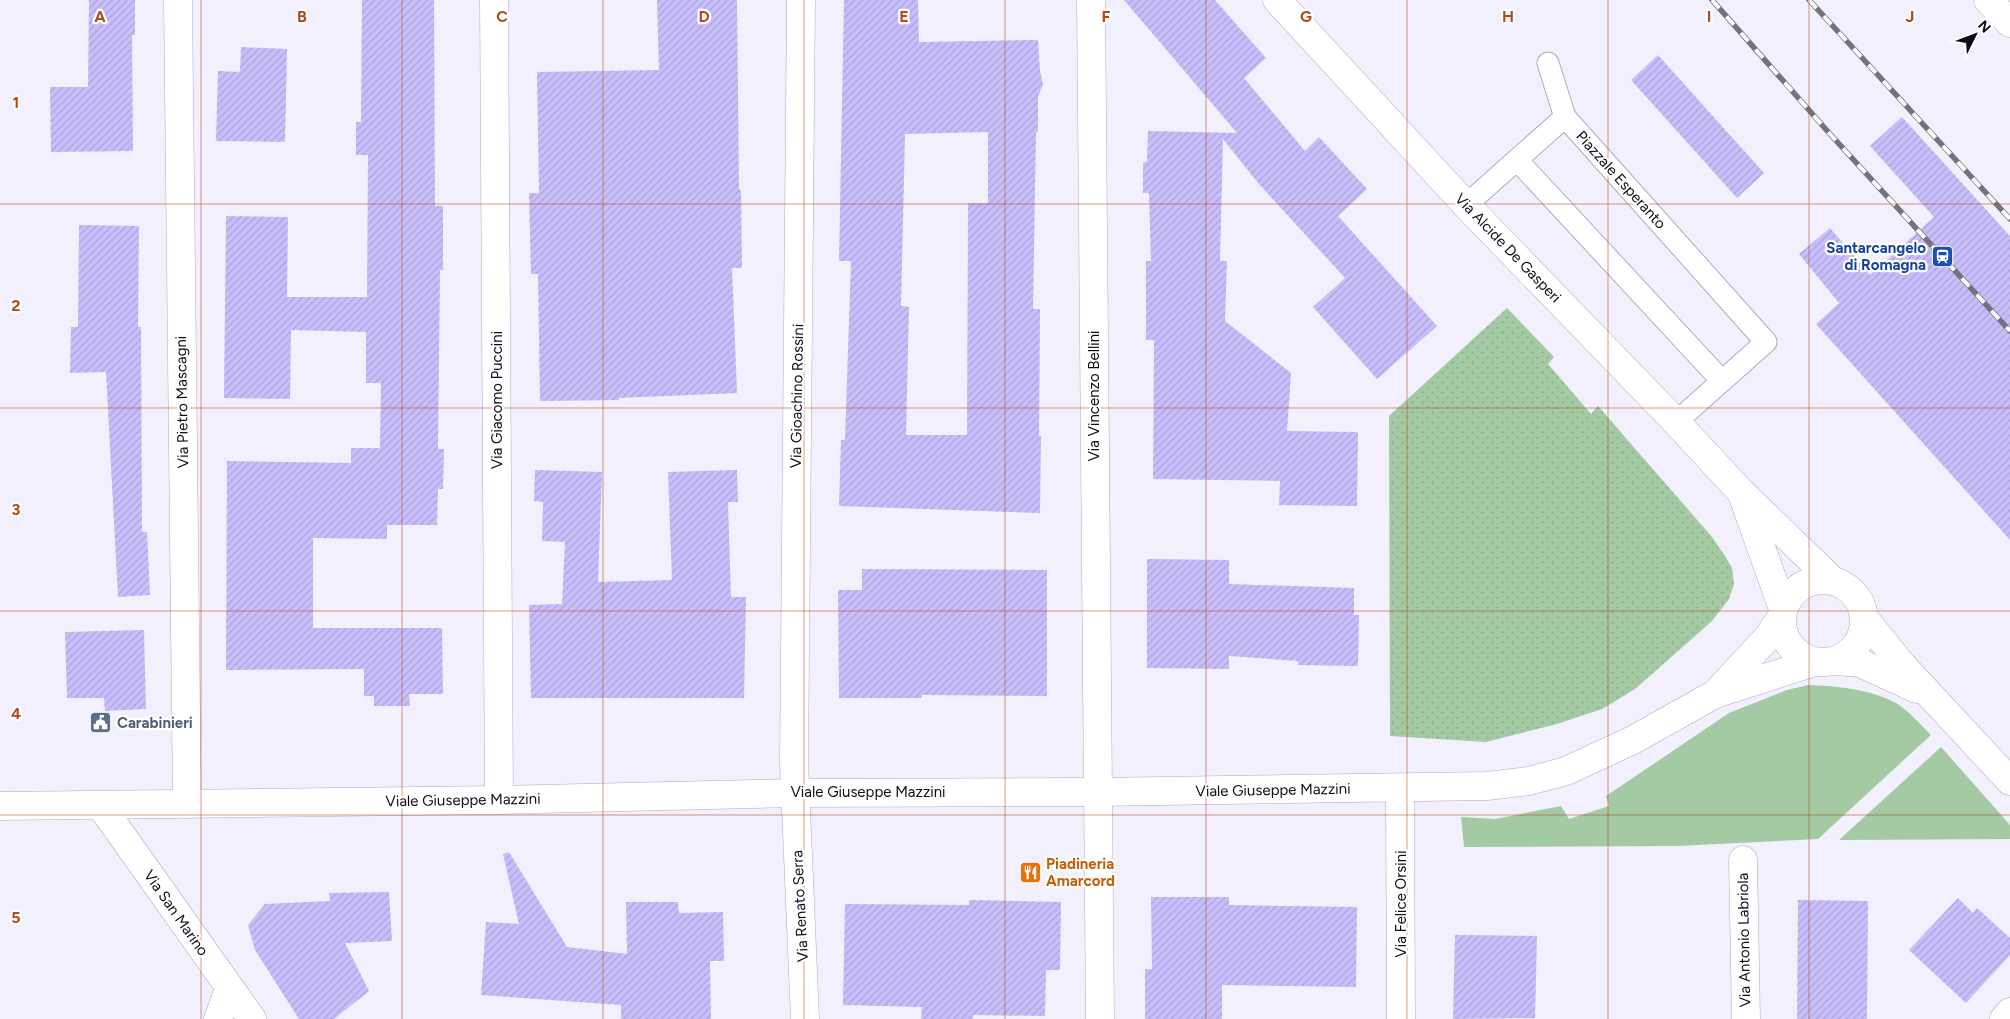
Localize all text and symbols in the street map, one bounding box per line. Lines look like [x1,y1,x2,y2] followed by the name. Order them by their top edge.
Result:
[94,7,106,26] text: A
[297,7,307,26] text: B
[496,7,508,26] text: C
[698,7,710,26] text: D
[899,7,909,26] text: E
[1102,7,1111,26] text: F
[1300,7,1312,26] text: G
[1502,7,1514,26] text: H
[1707,7,1711,26] text: I
[1906,7,1914,26] text: J
[1950,10,2000,60] north arrow
[1974,17,1994,36] text: N
[13,93,19,112] text: 1
[1572,127,1670,233] street label: Piazzale Esperanto
[1451,190,1565,306] street label: Via Alcide De Gasperi
[1826,239,1926,274] place label: Santarcangelo di Romagna
[1930,245,1954,269] station icon: Santarcangelo di Romagna
[11,296,21,315] text: 2
[787,324,807,468] street label: Via Gioachino Rossini
[1085,330,1103,462] street label: Via Vincenzo Bellini
[488,331,506,469] street label: Via Giacomo Puccini
[172,336,192,468] street label: Via Pietro Mascagni
[12,500,21,519] text: 3
[11,704,21,723] text: 4
[89,711,113,735] public building icon: Carabinieri
[117,714,193,732] place label: Carabinieri
[1195,780,1351,800] street label: Viale Giuseppe Mazzini
[790,783,946,801] street label: Viale Giuseppe Mazzini
[385,790,541,810] street label: Viale Giuseppe Mazzini
[788,850,812,962] street label: Via Renato Serra
[1392,850,1410,958] street label: Via Felice Orsini
[1046,855,1115,890] place label: Piadineria Amarcord
[1018,861,1042,885] restaurant icon: Piadineria Amarcord
[140,867,212,959] street label: Via San Marino
[1734,872,1754,1008] street label: Via Antonio Labriola
[11,908,21,927] text: 5

